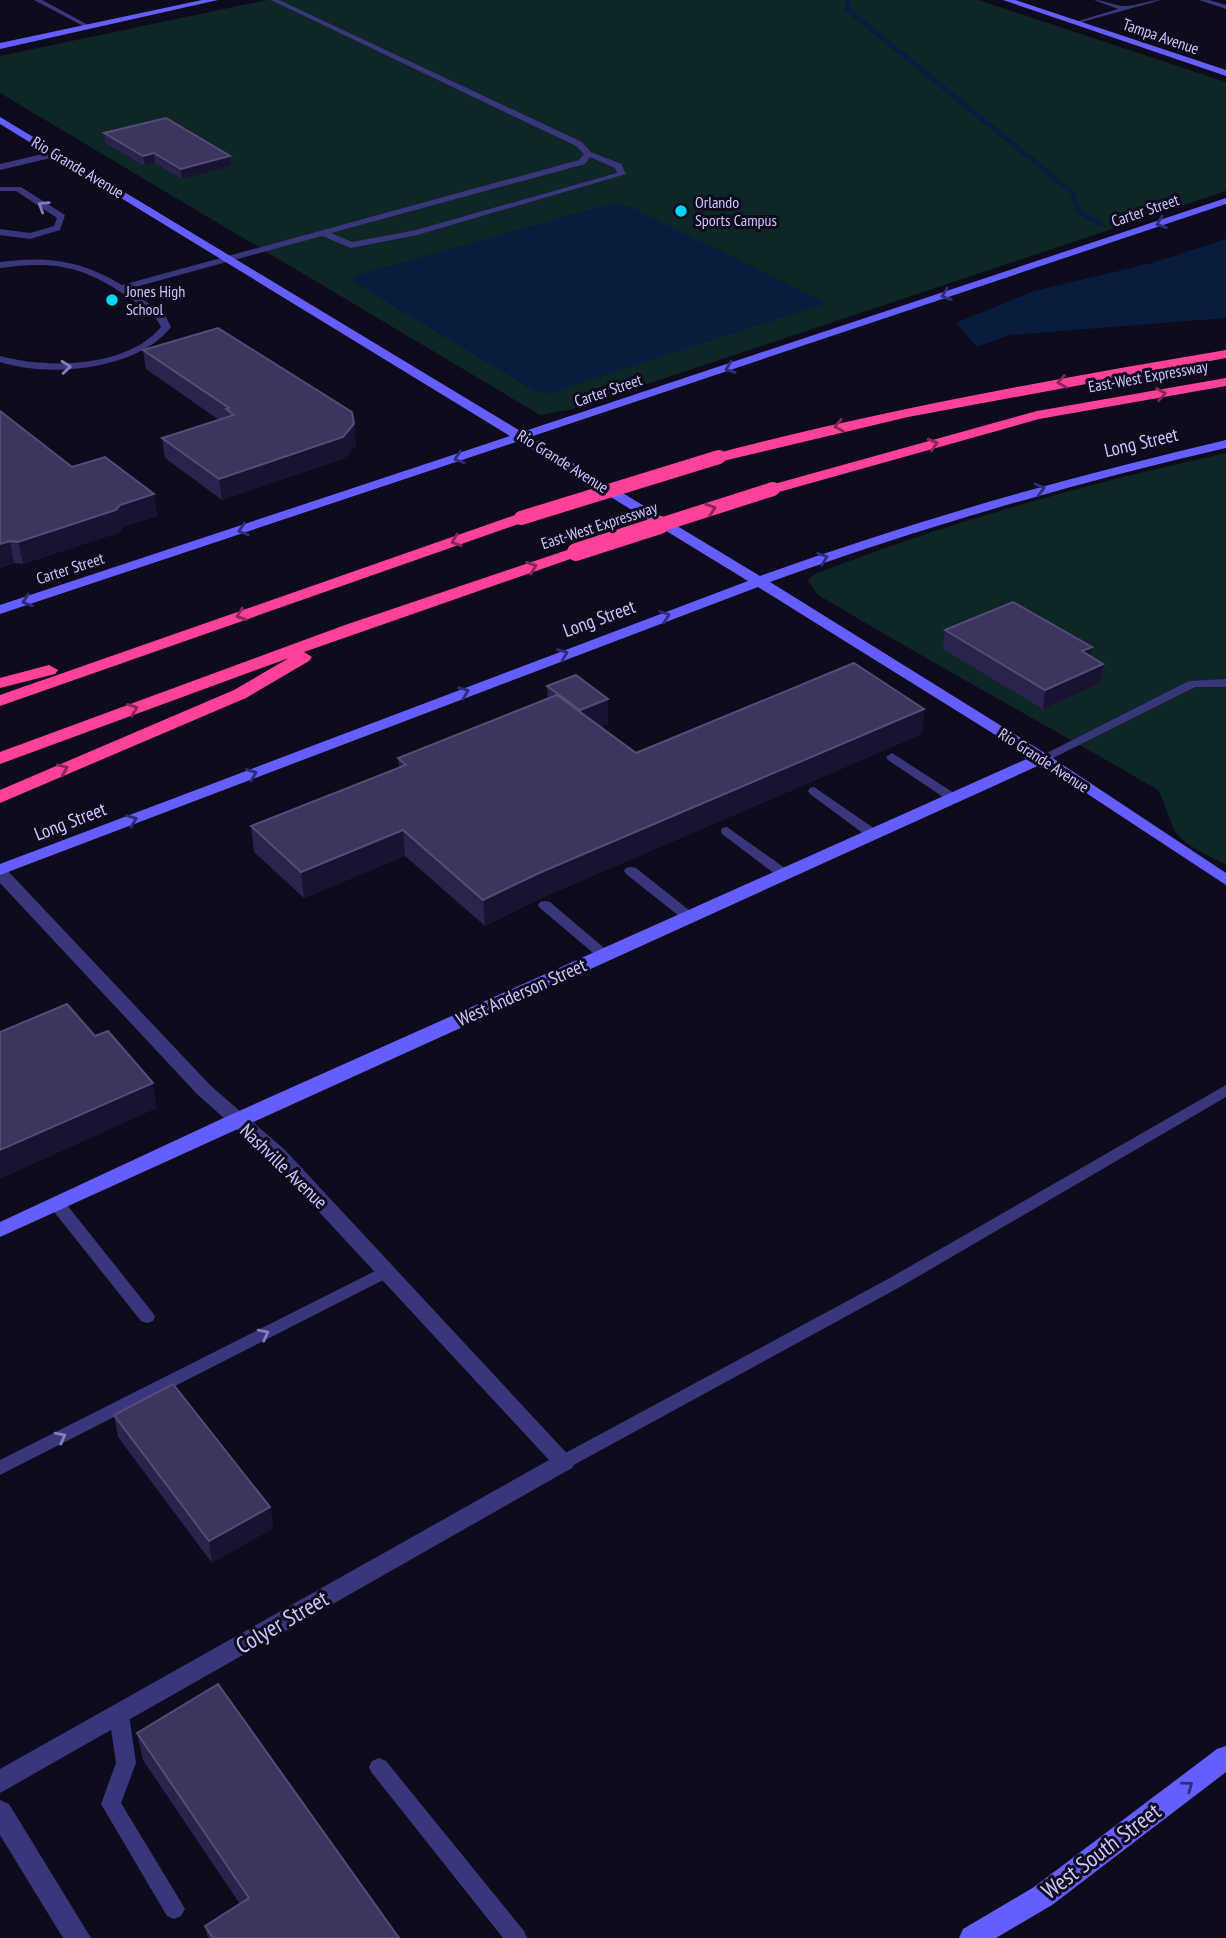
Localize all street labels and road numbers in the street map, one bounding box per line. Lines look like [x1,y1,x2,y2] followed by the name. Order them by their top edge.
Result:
[1120,14,1202,58] street label: Tampa Avenue
[28,132,128,202] street label: Rio Grande Avenue
[1109,189,1182,231] street label: Carter Street
[1087,356,1209,396] street label: East-West Expressway
[572,369,645,411] street label: Carter Street
[1102,422,1181,462] street label: Long Street
[514,425,612,497] street label: Rio Grande Avenue
[538,497,660,553] street label: East-West Expressway
[34,547,107,588] street label: Carter Street
[560,594,639,642] street label: Long Street
[995,723,1093,797] street label: Rio Grande Avenue
[31,796,110,846] street label: Long Street
[452,952,591,1031] street label: West Anderson Street
[235,1118,333,1214] street label: Nashville Avenue
[230,1583,334,1660] street label: Colyer Street
[1035,1796,1167,1905] street label: West South Street

